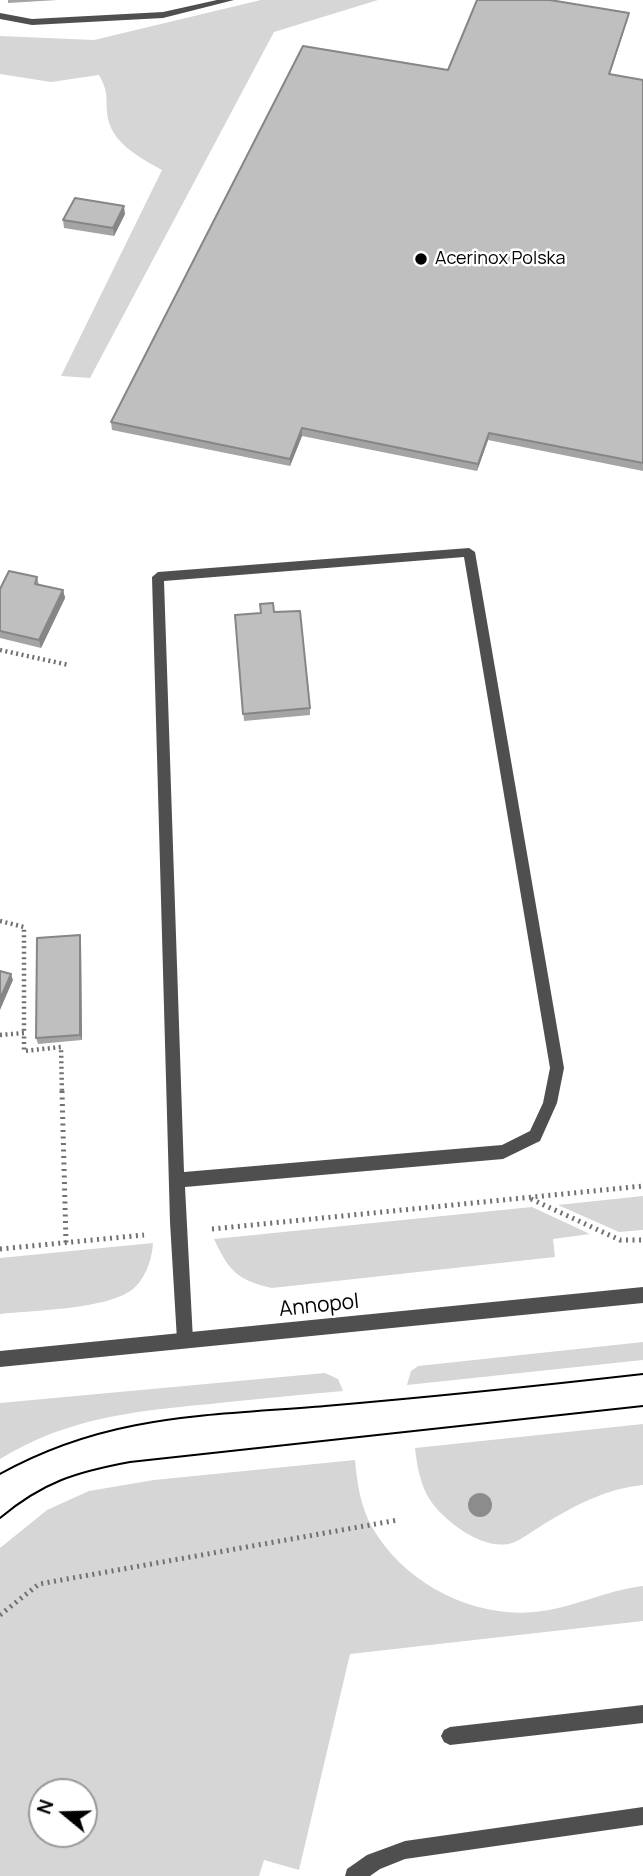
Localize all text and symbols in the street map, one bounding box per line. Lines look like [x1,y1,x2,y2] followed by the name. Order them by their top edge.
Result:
[435,248,566,270] place label: Acerinox Polska
[413,251,429,267] marker: Acerinox Polska
[278,1289,360,1323] street label: Annopol
[28,1778,98,1848] north arrow
[31,1796,60,1818] text: N

